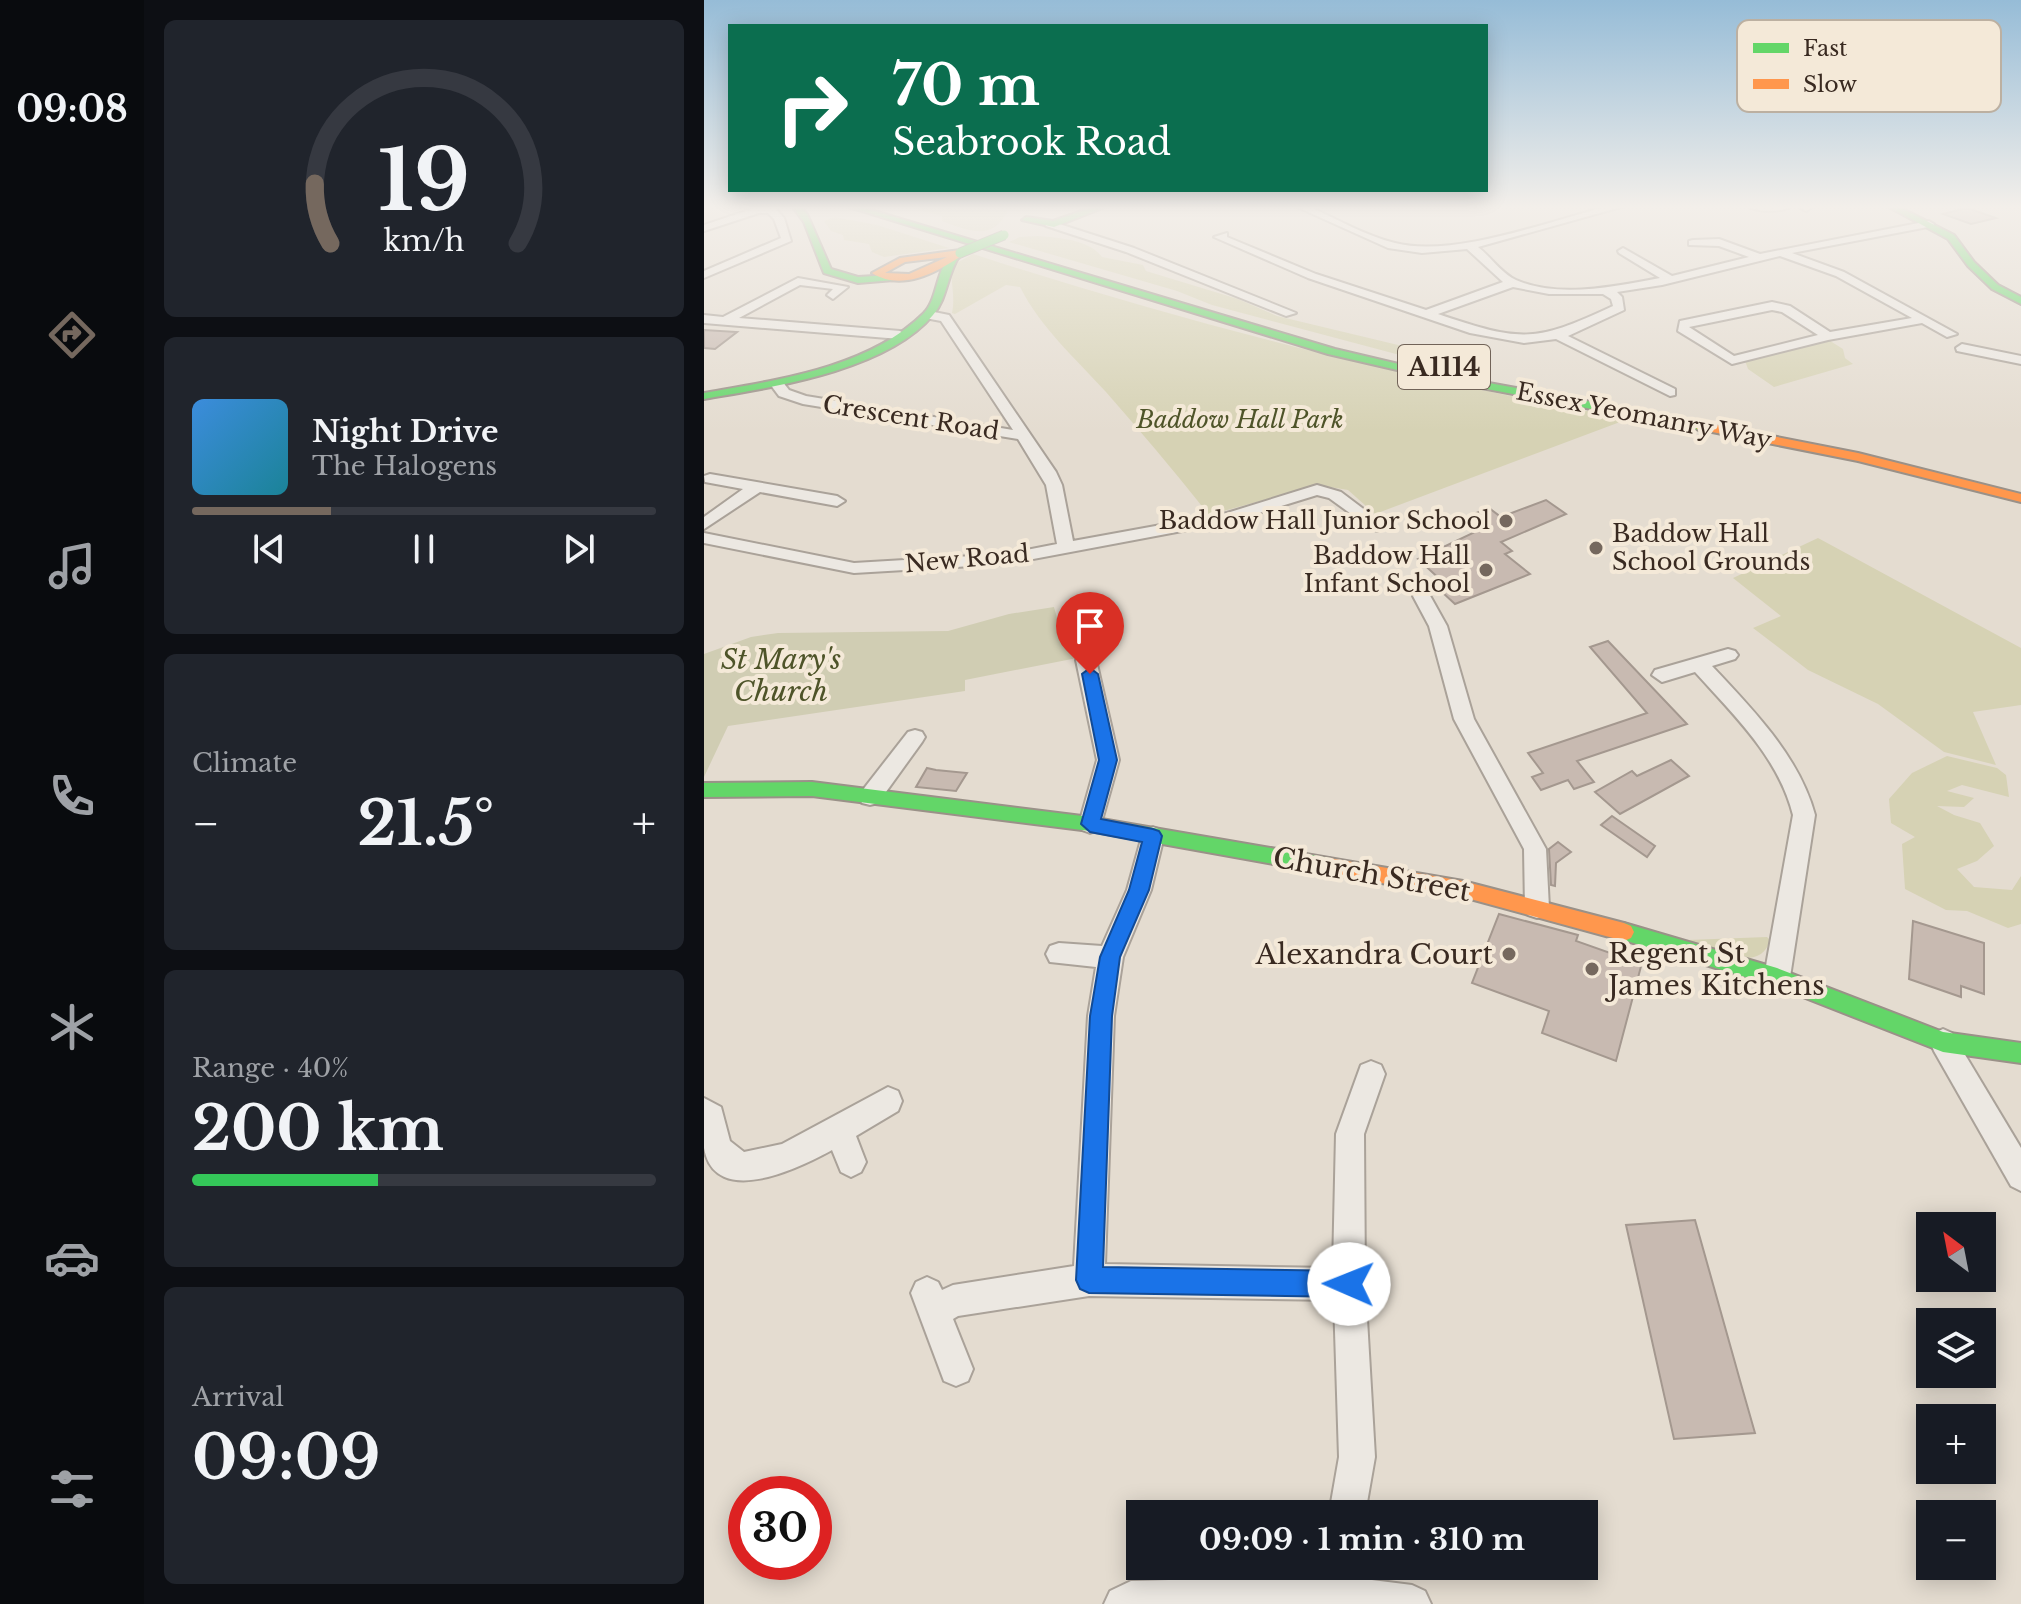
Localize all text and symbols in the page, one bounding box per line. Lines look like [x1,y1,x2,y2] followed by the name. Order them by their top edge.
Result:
[1737,20,2001,112] legend
[1803,35,1848,62] text: Fast
[892,51,1040,120] text: 70 m
[760,56,864,160] icon: right
[1803,71,1857,98] text: Slow
[16,87,128,132] text: 09:08
[892,120,1171,165] text: Seabrook Road
[378,129,470,232] text: 19
[383,224,465,260] text: km/h
[44,307,100,363] icon: directions
[1398,345,1490,389] road number: A1114
[1514,377,1775,455] street label: Essex Yeomanry Way
[821,389,1001,446] street label: Crescent Road
[1135,405,1344,434] park label: Baddow Hall Park
[312,413,498,450] text: Night Drive
[312,450,497,482] text: The Halogens
[1159,506,1490,535] place label: Baddow Hall Junior School
[1497,512,1515,530] marker: Baddow Hall Junior School
[1612,519,1810,576] place label: Baddow Hall School Grounds
[247,527,291,571] icon: previous
[402,527,446,571] icon: pause
[557,527,601,571] icon: next
[44,538,100,594] icon: music
[903,539,1030,578] street label: New Road
[1587,539,1605,557] marker: Baddow Hall School Grounds
[1304,541,1470,598] place label: Baddow Hall Infant School
[1477,561,1495,579] marker: Baddow Hall Infant School
[1056,592,1124,674] pin
[1068,604,1112,648] icon: arrive
[721,642,841,709] park label: St Mary's Church
[192,747,297,779] text: Climate
[44,768,100,824] icon: phone
[358,787,494,861] text: 21.5°
[192,796,220,851] text: −
[632,796,656,851] text: +
[1270,840,1474,909] street label: Church Street
[1604,936,1825,1003] place label: Regent St James Kitchens
[1255,937,1493,972] place label: Alexandra Court
[1500,945,1518,963] marker: Alexandra Court
[1583,960,1601,978] marker: Regent St James Kitchens
[44,999,100,1055] icon: climate
[192,1052,349,1084] text: Range · 40%
[192,1092,444,1166] text: 200 km
[1916,1212,1996,1292] north arrow
[1916,1212,1996,1580] map controls
[44,1230,100,1286] icon: car
[1307,1242,1391,1326] position arrow
[1916,1308,1996,1388] button: layers
[192,1381,284,1413] text: Arrival
[1916,1404,1996,1484] button: +
[192,1421,381,1495] text: 09:09
[44,1461,100,1517] icon: filters
[728,1476,832,1580] speed limit sign: 30
[1916,1500,1996,1580] button: −
[1199,1521,1525,1558] text: 09:09 · 1 min · 310 m

